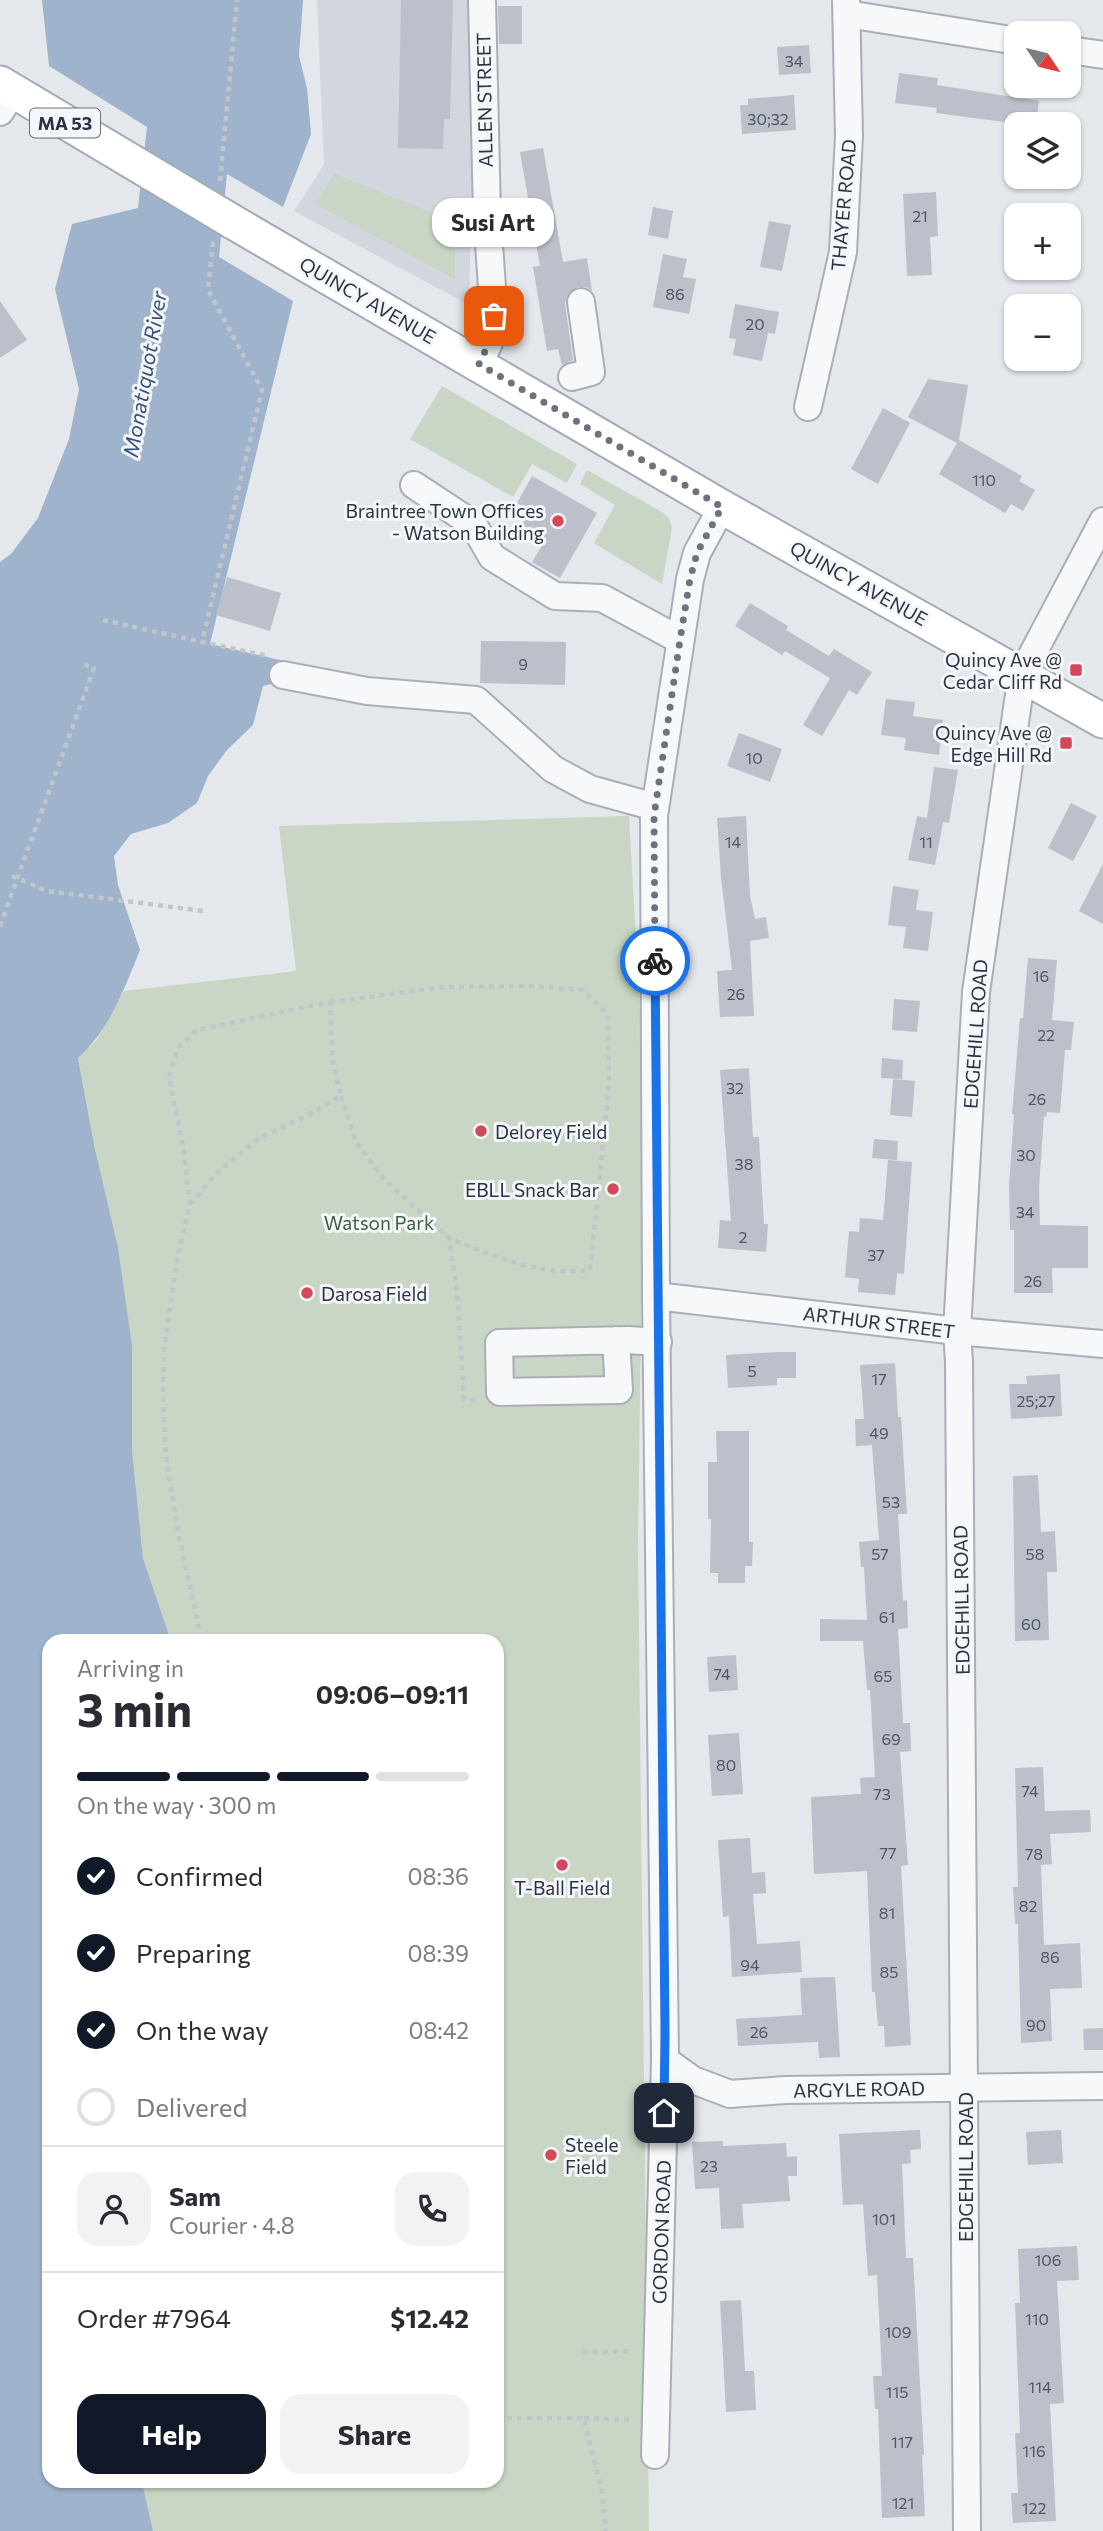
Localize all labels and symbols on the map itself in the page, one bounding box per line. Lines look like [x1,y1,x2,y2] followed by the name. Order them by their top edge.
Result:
[1004,21,1082,98] north arrow
[471,32,497,168] street label: ALLEN STREET
[785,51,804,70] house number: 34
[30,109,100,138] road number: MA 53
[747,109,789,128] house number: 30;32
[826,138,860,272] street label: THAYER ROAD
[433,197,555,246] callout: Susi Art
[912,206,928,225] house number: 21
[296,252,440,348] street label: QUINCY AVENUE
[665,284,685,303] house number: 86
[464,286,524,346] pin
[117,289,171,459] water label: Monatiquot River
[745,314,765,333] house number: 20
[972,470,996,489] house number: 110
[345,499,544,544] place label: Braintree Town Offices - Watson Building
[550,513,566,529] marker: Braintree Town Offices - Watson Building
[786,536,932,630] street label: QUINCY AVENUE
[943,648,1062,693] place label: Quincy Ave @ Cedar Cliff Rd
[518,654,528,673] house number: 9
[1068,662,1084,678] marker: Quincy Ave @ Cedar Cliff Rd
[935,721,1052,766] place label: Quincy Ave @ Edge Hill Rd
[1058,735,1074,751] marker: Quincy Ave @ Edge Hill Rd
[745,748,763,767] house number: 10
[725,832,742,851] house number: 14
[919,832,933,851] house number: 11
[620,926,690,996] courier
[958,958,992,1110] street label: EDGEHILL ROAD
[1033,966,1049,985] house number: 16
[727,984,745,1003] house number: 26
[1037,1025,1055,1044] house number: 22
[726,1078,744,1097] house number: 32
[1028,1089,1046,1108] house number: 26
[495,1120,607,1143] place label: Delorey Field
[473,1123,489,1139] marker: Delorey Field
[1016,1145,1036,1164] house number: 30
[735,1154,753,1173] house number: 38
[465,1178,599,1201] place label: EBLL Snack Bar
[605,1181,621,1197] marker: EBLL Snack Bar
[1016,1202,1035,1221] house number: 34
[324,1211,434,1234] park label: Watson Park
[739,1227,748,1246] house number: 2
[867,1245,885,1264] house number: 37
[1024,1271,1042,1290] house number: 26
[321,1282,427,1305] place label: Darosa Field
[299,1285,315,1301] marker: Darosa Field
[802,1301,956,1343] street label: ARTHUR STREET
[747,1361,757,1380] house number: 5
[871,1369,887,1388] house number: 17
[1016,1391,1056,1410] house number: 25;27
[869,1423,889,1442] house number: 49
[882,1492,900,1511] house number: 53
[948,1525,974,1675] street label: EDGEHILL ROAD
[871,1544,889,1563] house number: 57
[1026,1544,1044,1563] house number: 58
[879,1607,895,1626] house number: 61
[1021,1614,1041,1633] house number: 60
[713,1664,731,1683] house number: 74
[874,1666,892,1685] house number: 65
[881,1729,901,1748] house number: 69
[716,1755,736,1774] house number: 80
[1021,1781,1039,1800] house number: 74
[873,1784,891,1803] house number: 73
[880,1843,896,1862] house number: 77
[1025,1844,1043,1863] house number: 78
[554,1857,570,1873] marker: T-Ball Field
[514,1876,610,1899] place label: T-Ball Field
[1019,1896,1037,1915] house number: 82
[879,1903,895,1922] house number: 81
[1040,1947,1060,1966] house number: 86
[740,1955,760,1974] house number: 94
[880,1962,898,1981] house number: 85
[1026,2015,1046,2034] house number: 90
[750,2022,768,2041] house number: 26
[793,2076,925,2102] street label: ARGYLE ROAD
[634,2083,694,2143] pin
[954,2092,977,2242] street label: EDGEHILL ROAD
[565,2133,619,2178] place label: Steele Field
[543,2147,559,2163] marker: Steele Field
[700,2156,718,2175] house number: 23
[647,2160,675,2304] street label: GORDON ROAD
[872,2209,896,2228] house number: 101
[1035,2250,1062,2269] house number: 106
[1025,2309,1049,2328] house number: 110
[885,2322,912,2341] house number: 109
[1028,2377,1052,2396] house number: 114
[886,2382,908,2401] house number: 115
[891,2432,913,2451] house number: 117
[1022,2441,1046,2460] house number: 116
[892,2493,914,2512] house number: 121
[1022,2498,1046,2517] house number: 122

